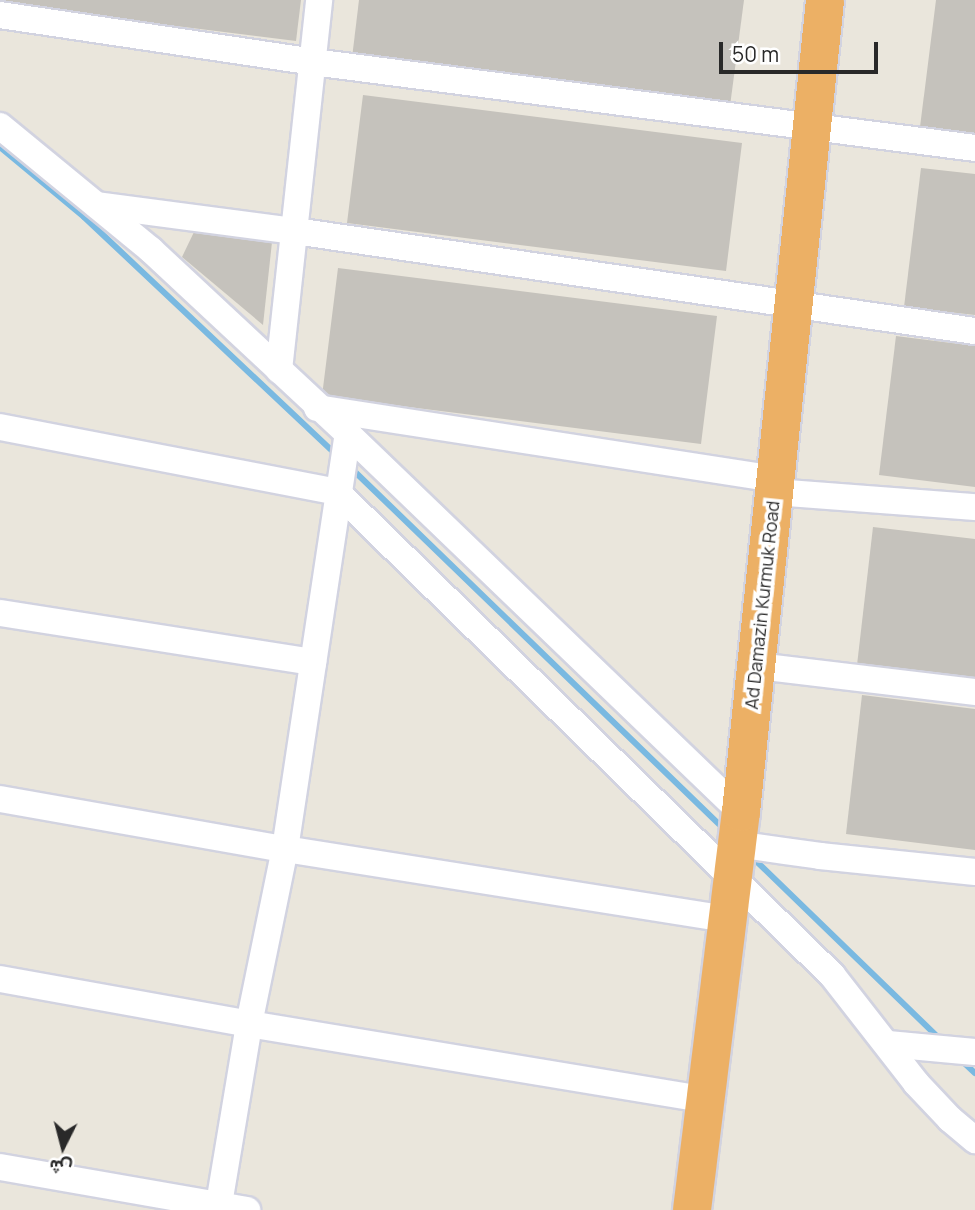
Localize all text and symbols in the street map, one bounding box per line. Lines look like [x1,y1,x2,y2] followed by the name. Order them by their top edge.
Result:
[723,28,882,72] scale bar
[732,40,779,68] text: 50 m
[740,500,784,710] street label: Ad Damazin Kurmuk Road
[28,1112,98,1182] north arrow
[48,1154,74,1182] text: ش

